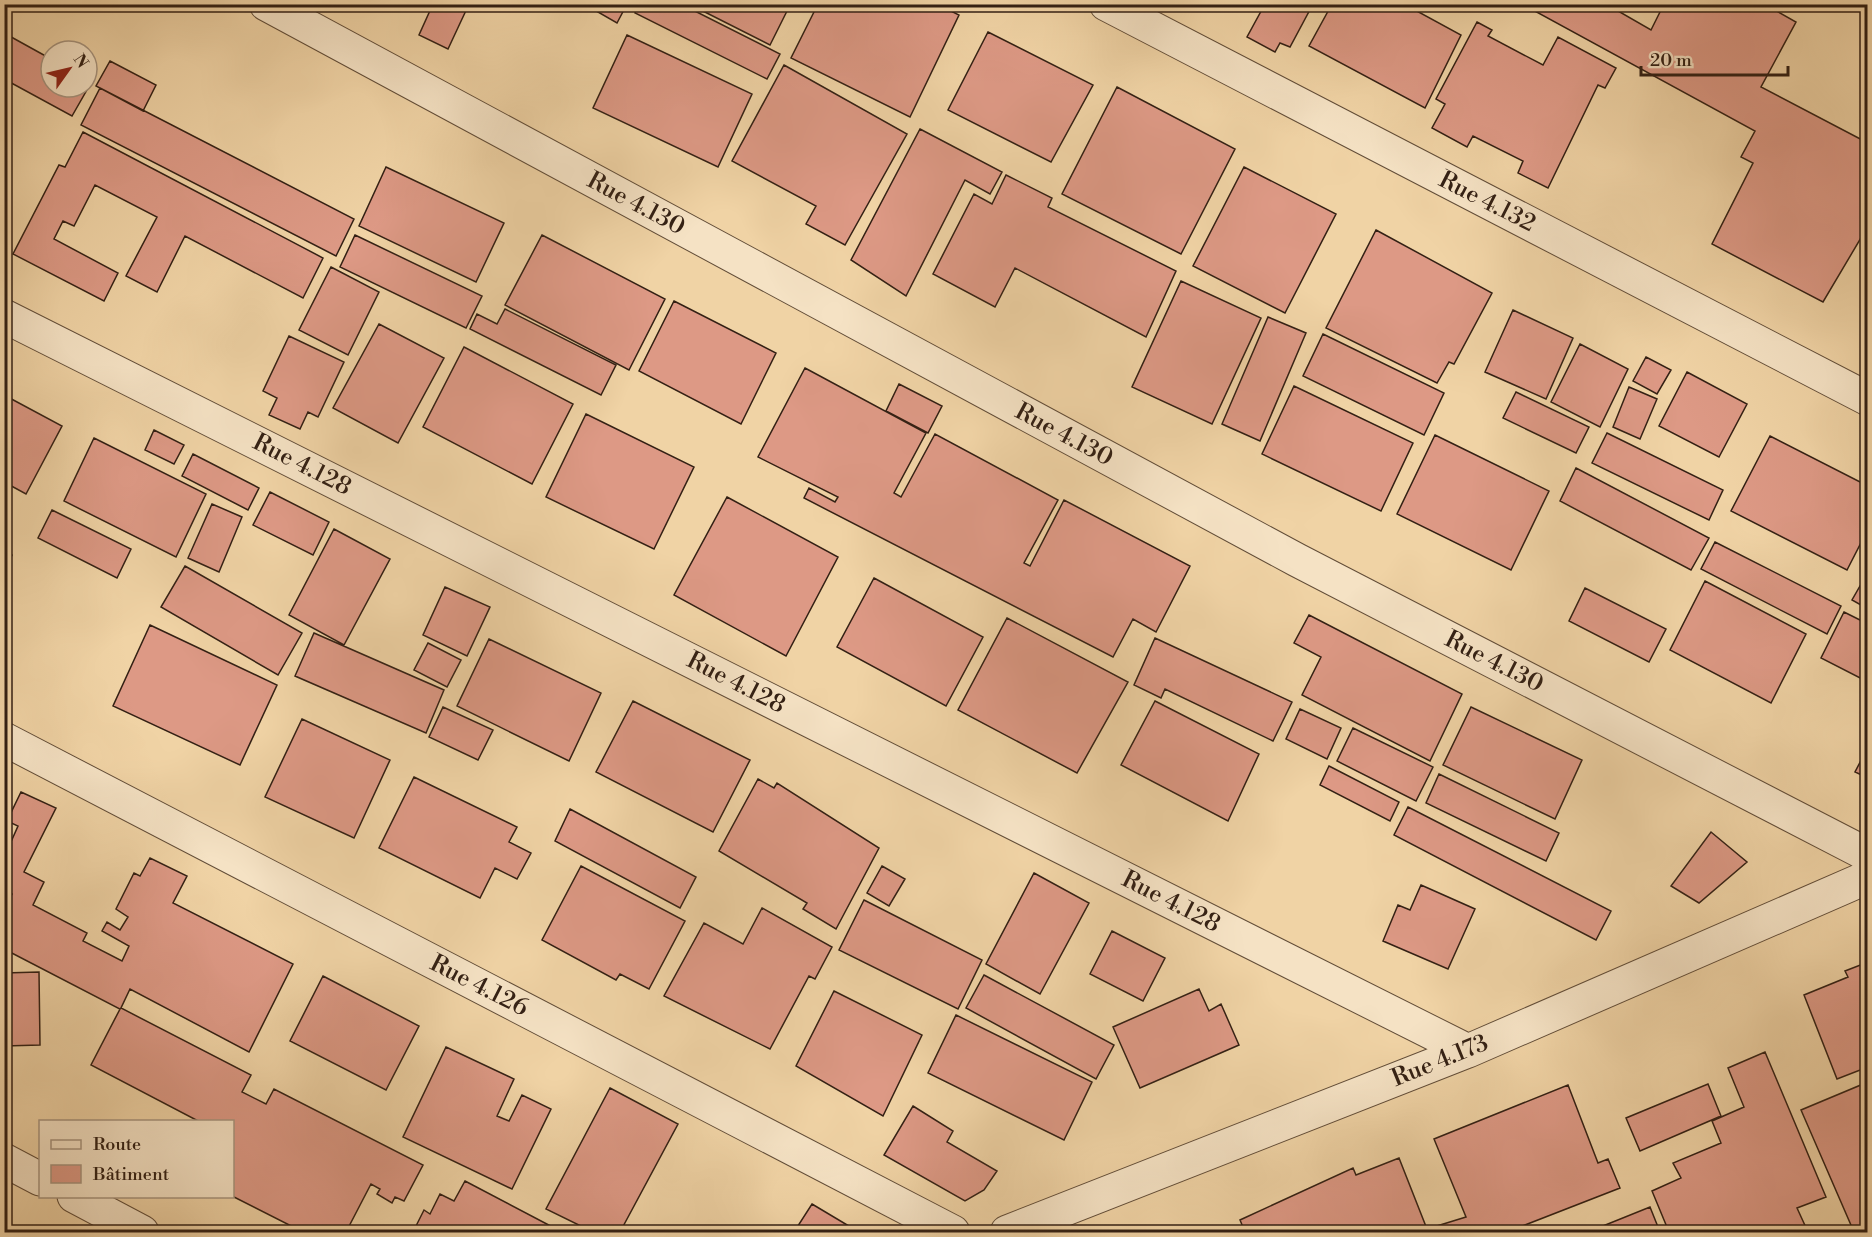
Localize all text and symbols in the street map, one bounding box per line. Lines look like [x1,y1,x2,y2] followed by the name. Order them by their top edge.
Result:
[39,39,99,99] north arrow
[1641,39,1788,77] scale bar
[1650,49,1692,72] text: 20 m
[69,50,93,72] text: N
[1434,165,1540,239] street label: Rue 4.132
[582,166,690,242] street label: Rue 4.130
[1010,397,1118,473] street label: Rue 4.130
[248,427,356,503] street label: Rue 4.128
[1440,624,1548,700] street label: Rue 4.130
[682,645,790,721] street label: Rue 4.128
[1117,864,1225,940] street label: Rue 4.128
[425,948,533,1024] street label: Rue 4.126
[1387,1028,1493,1094] street label: Rue 4.173
[39,1120,234,1198] legend
[93,1133,141,1156] text: Route
[92,1163,170,1186] text: Bâtiment

